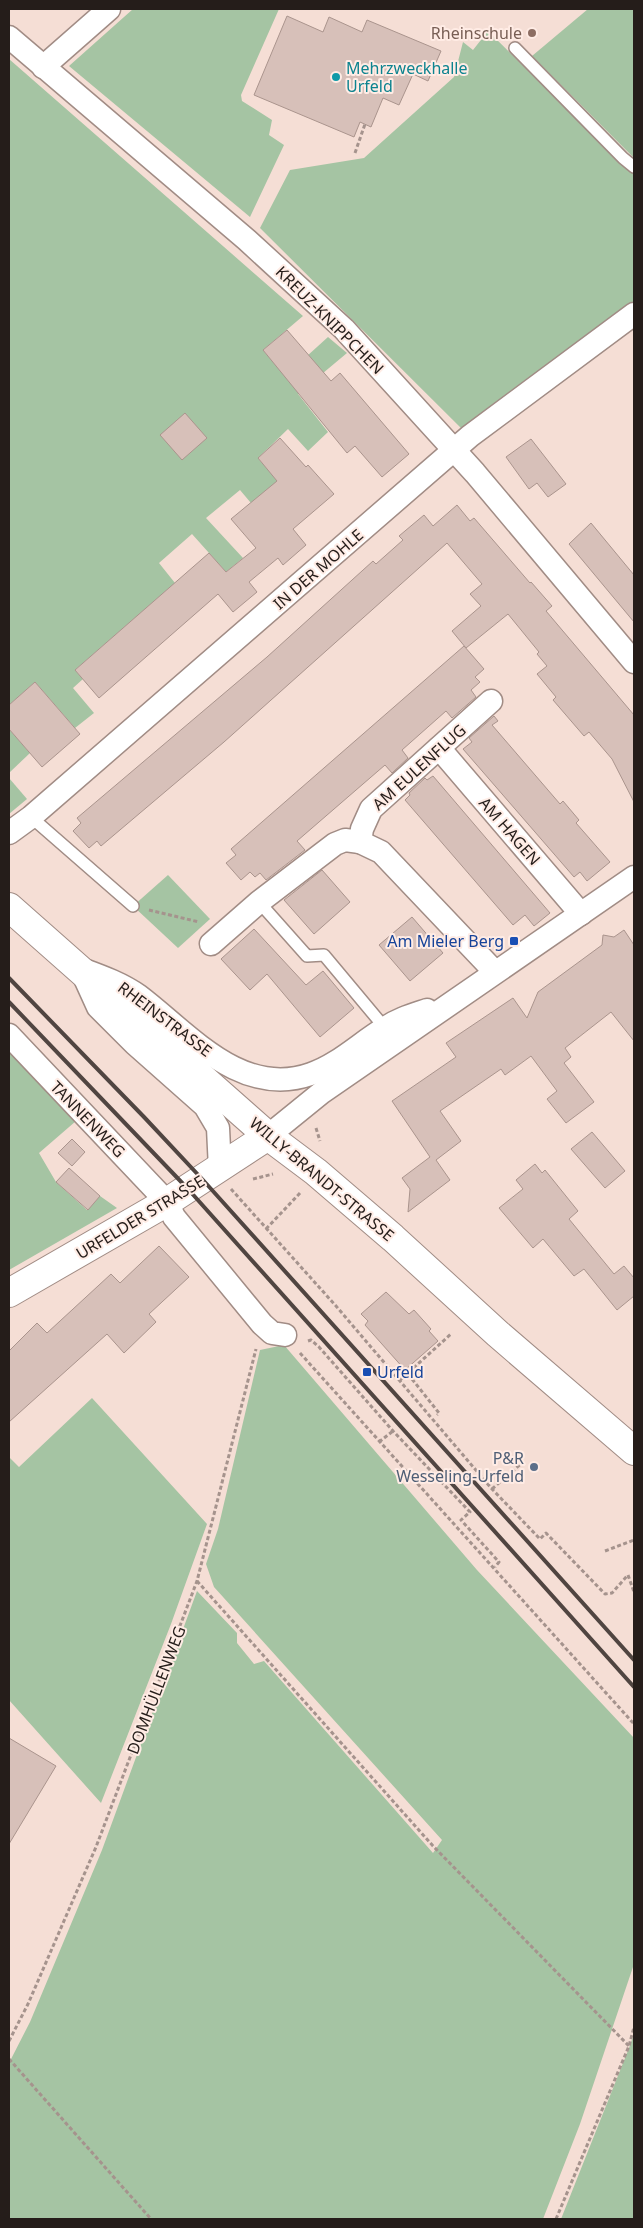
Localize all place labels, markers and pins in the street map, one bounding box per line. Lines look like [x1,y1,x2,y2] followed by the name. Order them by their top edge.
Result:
[431,22,522,44] place label: Rheinschule
[526,27,538,39] marker: Rheinschule
[346,57,468,97] place label: Mehrzweckhalle Urfeld
[330,71,342,83] marker: Mehrzweckhalle Urfeld
[387,930,504,952] place label: Am Mieler Berg
[508,935,520,947] marker: Am Mieler Berg
[377,1361,424,1383] place label: Urfeld
[361,1366,373,1378] marker: Urfeld
[396,1447,524,1487] place label: P&R Wesseling-Urfeld
[528,1461,540,1473] marker: P&R Wesseling-Urfeld

